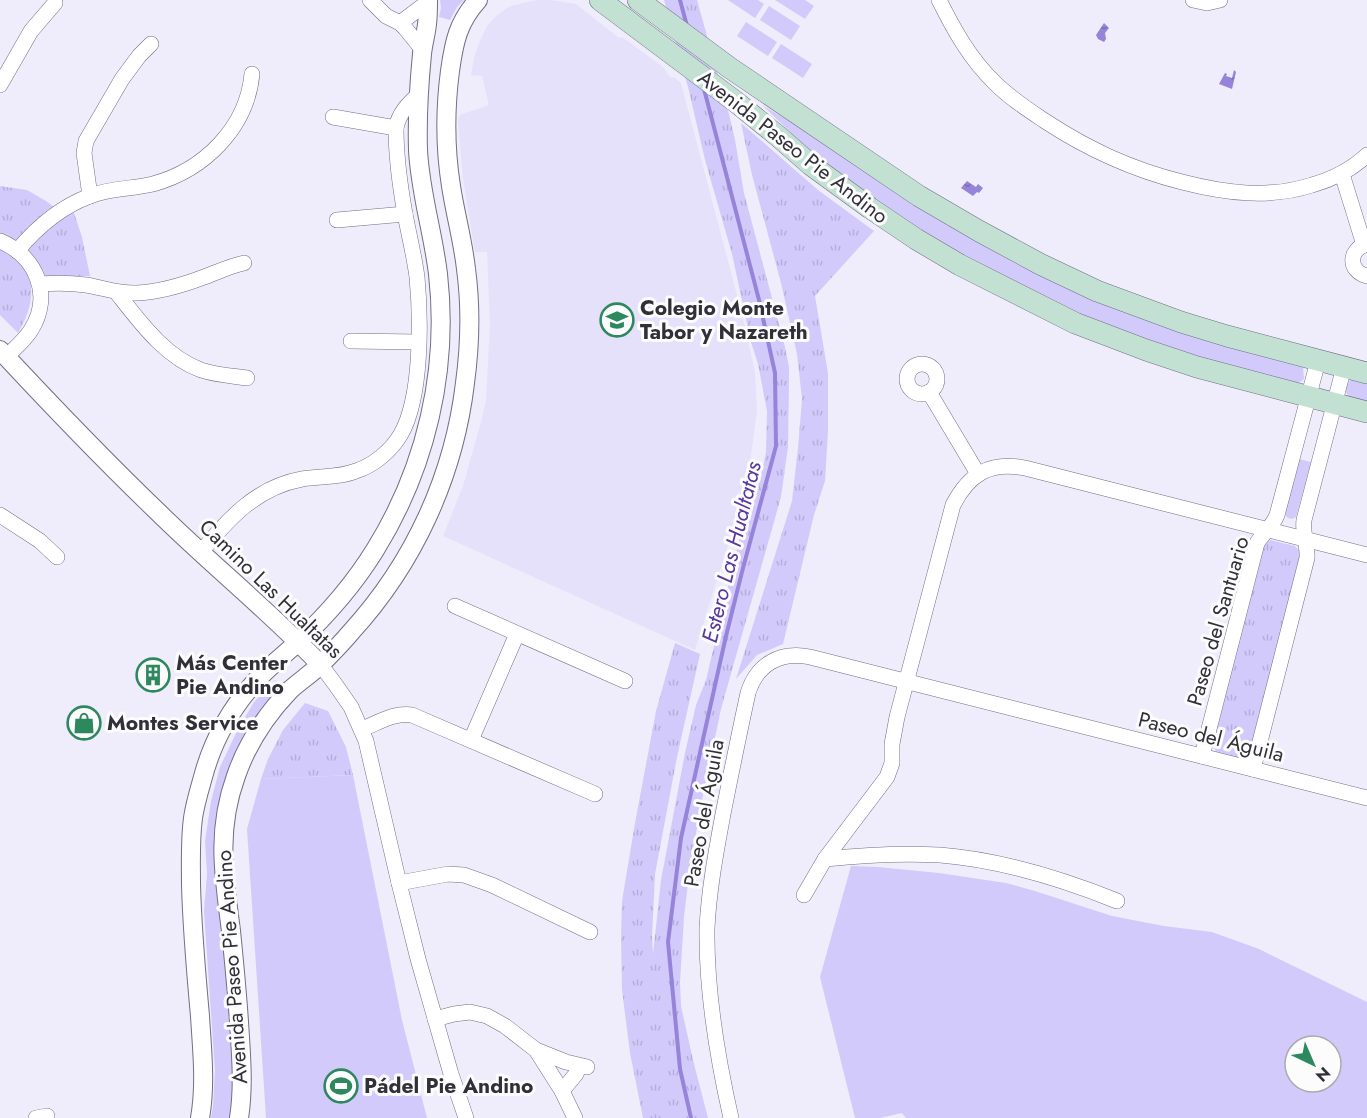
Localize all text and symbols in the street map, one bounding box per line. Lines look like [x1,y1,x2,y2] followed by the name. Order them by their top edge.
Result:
[691,63,895,231] street label: Avenida Paseo Pie Andino
[640,293,808,347] place label: Colegio Monte Tabor y Nazareth
[599,302,635,338] school or university icon: Colegio Monte Tabor y Nazareth
[693,458,769,646] water label: Estero Las Hualtatas
[193,513,349,665] street label: Camino Las Hualtatas
[1179,533,1257,709] street label: Paseo del Santuario
[176,648,289,702] place label: Más Center Pie Andino
[135,657,171,693] building icon: Más Center Pie Andino
[1135,704,1287,770] street label: Paseo del Águila
[66,705,102,741] shop icon: Montes Service
[107,708,258,738] place label: Montes Service
[676,737,732,889] street label: Paseo del Águila
[209,849,255,1085] street label: Avenida Paseo Pie Andino
[1283,1034,1343,1094] north arrow
[1311,1062,1336,1087] text: N
[323,1068,359,1104] sports icon: Pádel Pie Andino
[364,1071,533,1101] place label: Pádel Pie Andino

